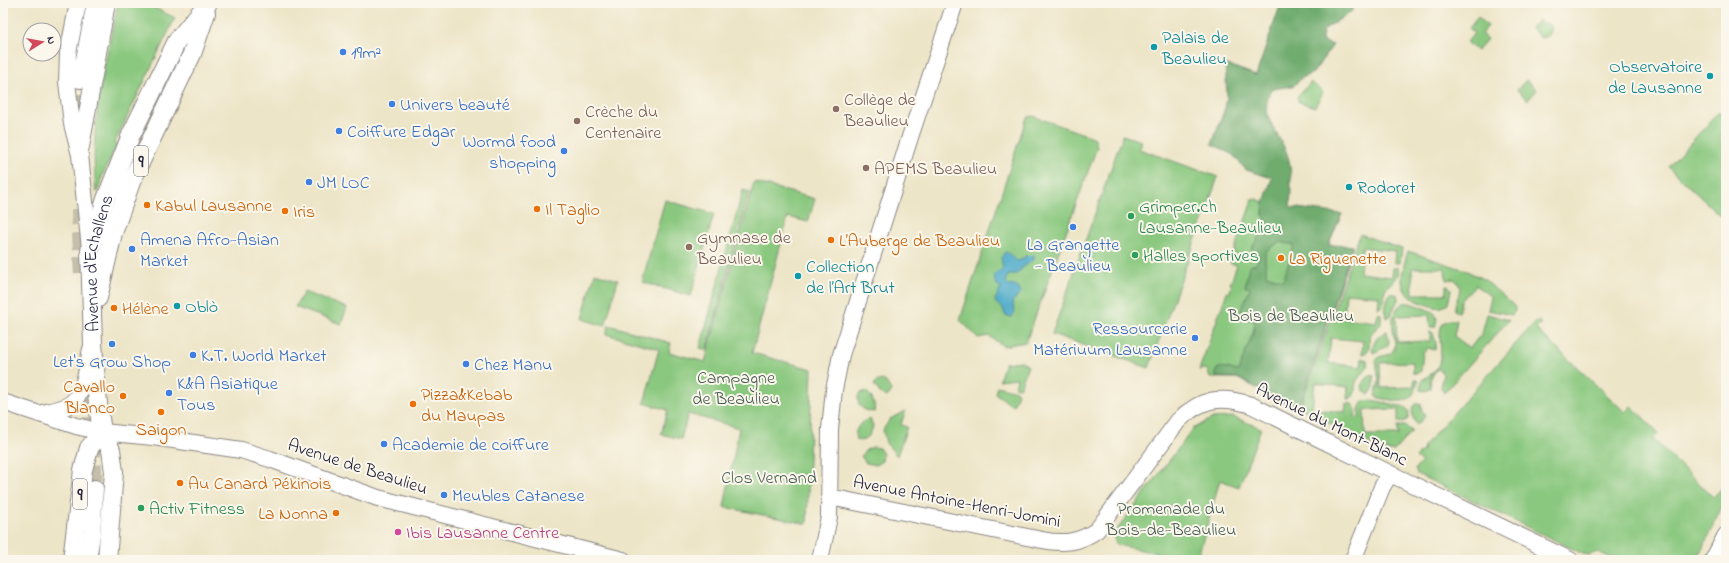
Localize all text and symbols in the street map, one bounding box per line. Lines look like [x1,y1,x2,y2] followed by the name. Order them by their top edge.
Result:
[22,22,62,62] north arrow
[1161,26,1230,73] place label: Palais de Beaulieu
[42,35,59,45] text: N
[351,41,381,67] place label: 19m²
[1149,42,1159,52] marker: Palais de Beaulieu
[338,47,348,57] marker: 19m²
[1608,55,1703,102] place label: Observatoire de Lausanne
[1705,71,1715,81] marker: Observatoire de Lausanne
[843,88,917,135] place label: Collège de Beaulieu
[400,93,511,119] place label: Univers beauté
[387,99,397,109] marker: Univers beauté
[585,100,662,147] place label: Crèche du Centenaire
[831,104,841,114] marker: Collège de Beaulieu
[572,116,582,126] marker: Crèche du Centenaire
[347,120,456,147] place label: Coiffure Edgar
[334,126,344,136] marker: Coiffure Edgar
[462,130,556,178] place label: Wormd food shopping
[134,146,148,176] road number: 9
[559,146,569,156] marker: Wormd food shopping
[874,157,997,183] place label: APEMS Beaulieu
[861,163,871,173] marker: APEMS Beaulieu
[317,171,370,197] place label: JM LOC
[1357,176,1415,202] place label: Rodoret
[304,177,314,187] marker: JM LOC
[1344,182,1354,192] marker: Rodoret
[79,192,122,332] street label: Avenue d'Echallens
[155,194,273,220] place label: Kabul Lausanne
[1139,195,1282,242] place label: Grimper.ch Lausanne-Beaulieu
[545,198,600,225] place label: Il Taglio
[142,200,152,210] marker: Kabul Lausanne
[293,200,315,226] place label: Iris
[532,204,542,214] marker: Il Taglio
[280,206,290,216] marker: Iris
[1126,211,1136,221] marker: Grimper.ch Lausanne-Beaulieu
[1068,222,1078,232] marker: La Grangette - Beaulieu
[696,226,792,273] place label: Gymnase de Beaulieu
[140,228,279,275] place label: Amena Afro-Asian Market
[839,229,1000,256] place label: L’Auberge de Beaulieu
[1027,233,1120,280] place label: La Grangette - Beaulieu
[826,235,836,245] marker: L’Auberge de Beaulieu
[684,242,694,252] marker: Gymnase de Beaulieu
[127,244,137,254] marker: Amena Afro-Asian Market
[1143,244,1259,270] place label: Halles sportives
[1289,247,1388,274] place label: La Riguenette
[1130,250,1140,260] marker: Halles sportives
[1276,253,1286,263] marker: La Riguenette
[806,255,895,302] place label: Collection de l’Art Brut
[793,271,803,281] marker: Collection de l’Art Brut
[185,295,218,321] place label: Oblò
[122,297,169,323] place label: Hélène
[172,301,182,311] marker: Oblò
[109,303,119,313] marker: Hélène
[1227,304,1354,330] park label: Bois de Beaulieu
[1033,317,1188,364] place label: Ressourcerie Matériuum Lausanne
[1190,333,1200,343] marker: Ressourcerie Matériuum Lausanne
[107,339,117,349] marker: Let's Grow Shop
[201,344,327,370] place label: K.T. World Market
[53,350,171,376] place label: Let's Grow Shop
[188,350,198,360] marker: K.T. World Market
[474,353,552,379] place label: Chez Manu
[461,359,471,369] marker: Chez Manu
[692,366,780,413] park label: Campagne de Beaulieu
[177,372,279,419] place label: K&A Asiatique Tous
[63,375,115,422] place label: Cavallo Blanco
[1251,378,1411,474] street label: Avenue du Mont-Blanc
[421,383,513,430] place label: Pizza&Kebab du Maupas
[164,388,174,398] marker: K&A Asiatique Tous
[118,391,128,401] marker: Cavallo Blanco
[408,399,418,409] marker: Pizza&Kebab du Maupas
[156,407,166,417] marker: Saigon
[136,418,187,445] place label: Saigon
[284,433,431,503] street label: Avenue de Beaulieu
[392,433,550,459] place label: Academie de coiffure
[379,439,389,449] marker: Academie de coiffure
[721,466,817,492] park label: Clos Vernand
[851,470,1063,536] street label: Avenue Antoine-Henri-Jomini
[188,472,331,498] place label: Au Canard Pékinois
[175,478,185,488] marker: Au Canard Pékinois
[73,479,87,509] road number: 9
[452,484,585,510] place label: Meubles Catanese
[439,490,449,500] marker: Meubles Catanese
[149,497,245,523] place label: Activ Fitness
[1105,497,1236,544] park label: Promenade du Bois-de-Beaulieu
[258,502,328,528] place label: La Nonna
[136,503,146,513] marker: Activ Fitness
[331,508,341,518] marker: La Nonna
[406,521,560,547] place label: Ibis Lausanne Centre
[393,527,403,537] marker: Ibis Lausanne Centre

